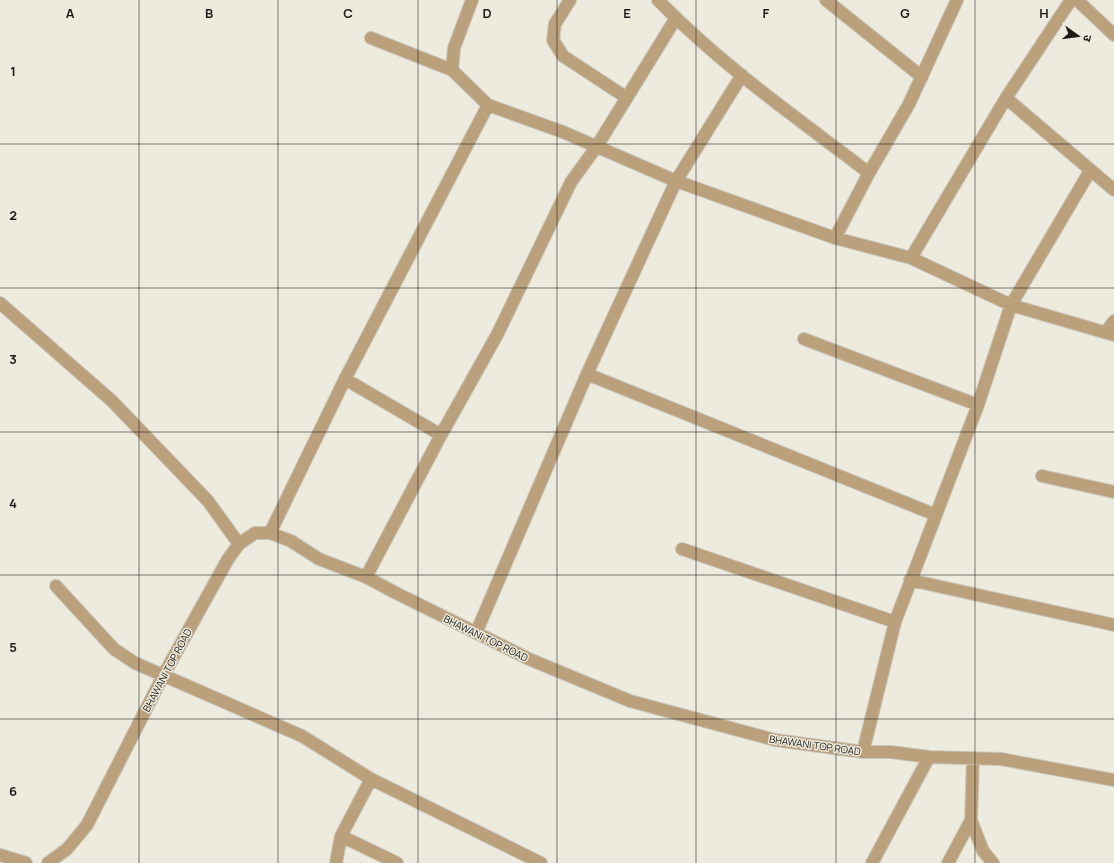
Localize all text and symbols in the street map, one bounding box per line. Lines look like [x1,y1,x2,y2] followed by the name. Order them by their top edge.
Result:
[66,4,75,22] text: A
[205,4,213,22] text: B
[343,4,353,22] text: C
[482,4,492,22] text: D
[623,4,631,22] text: E
[763,4,770,22] text: F
[900,4,910,22] text: G
[1039,4,1049,22] text: H
[1058,16,1098,56] north arrow
[1080,34,1096,44] text: उ
[10,62,16,80] text: 1
[9,206,17,224] text: 2
[9,350,17,368] text: 3
[9,494,17,512] text: 4
[441,611,531,665] street label: BHAWANI TOP ROAD
[139,626,195,714] street label: BHAWANI TOP ROAD
[9,638,17,656] text: 5
[768,732,862,758] street label: BHAWANI TOP ROAD
[9,782,17,800] text: 6

